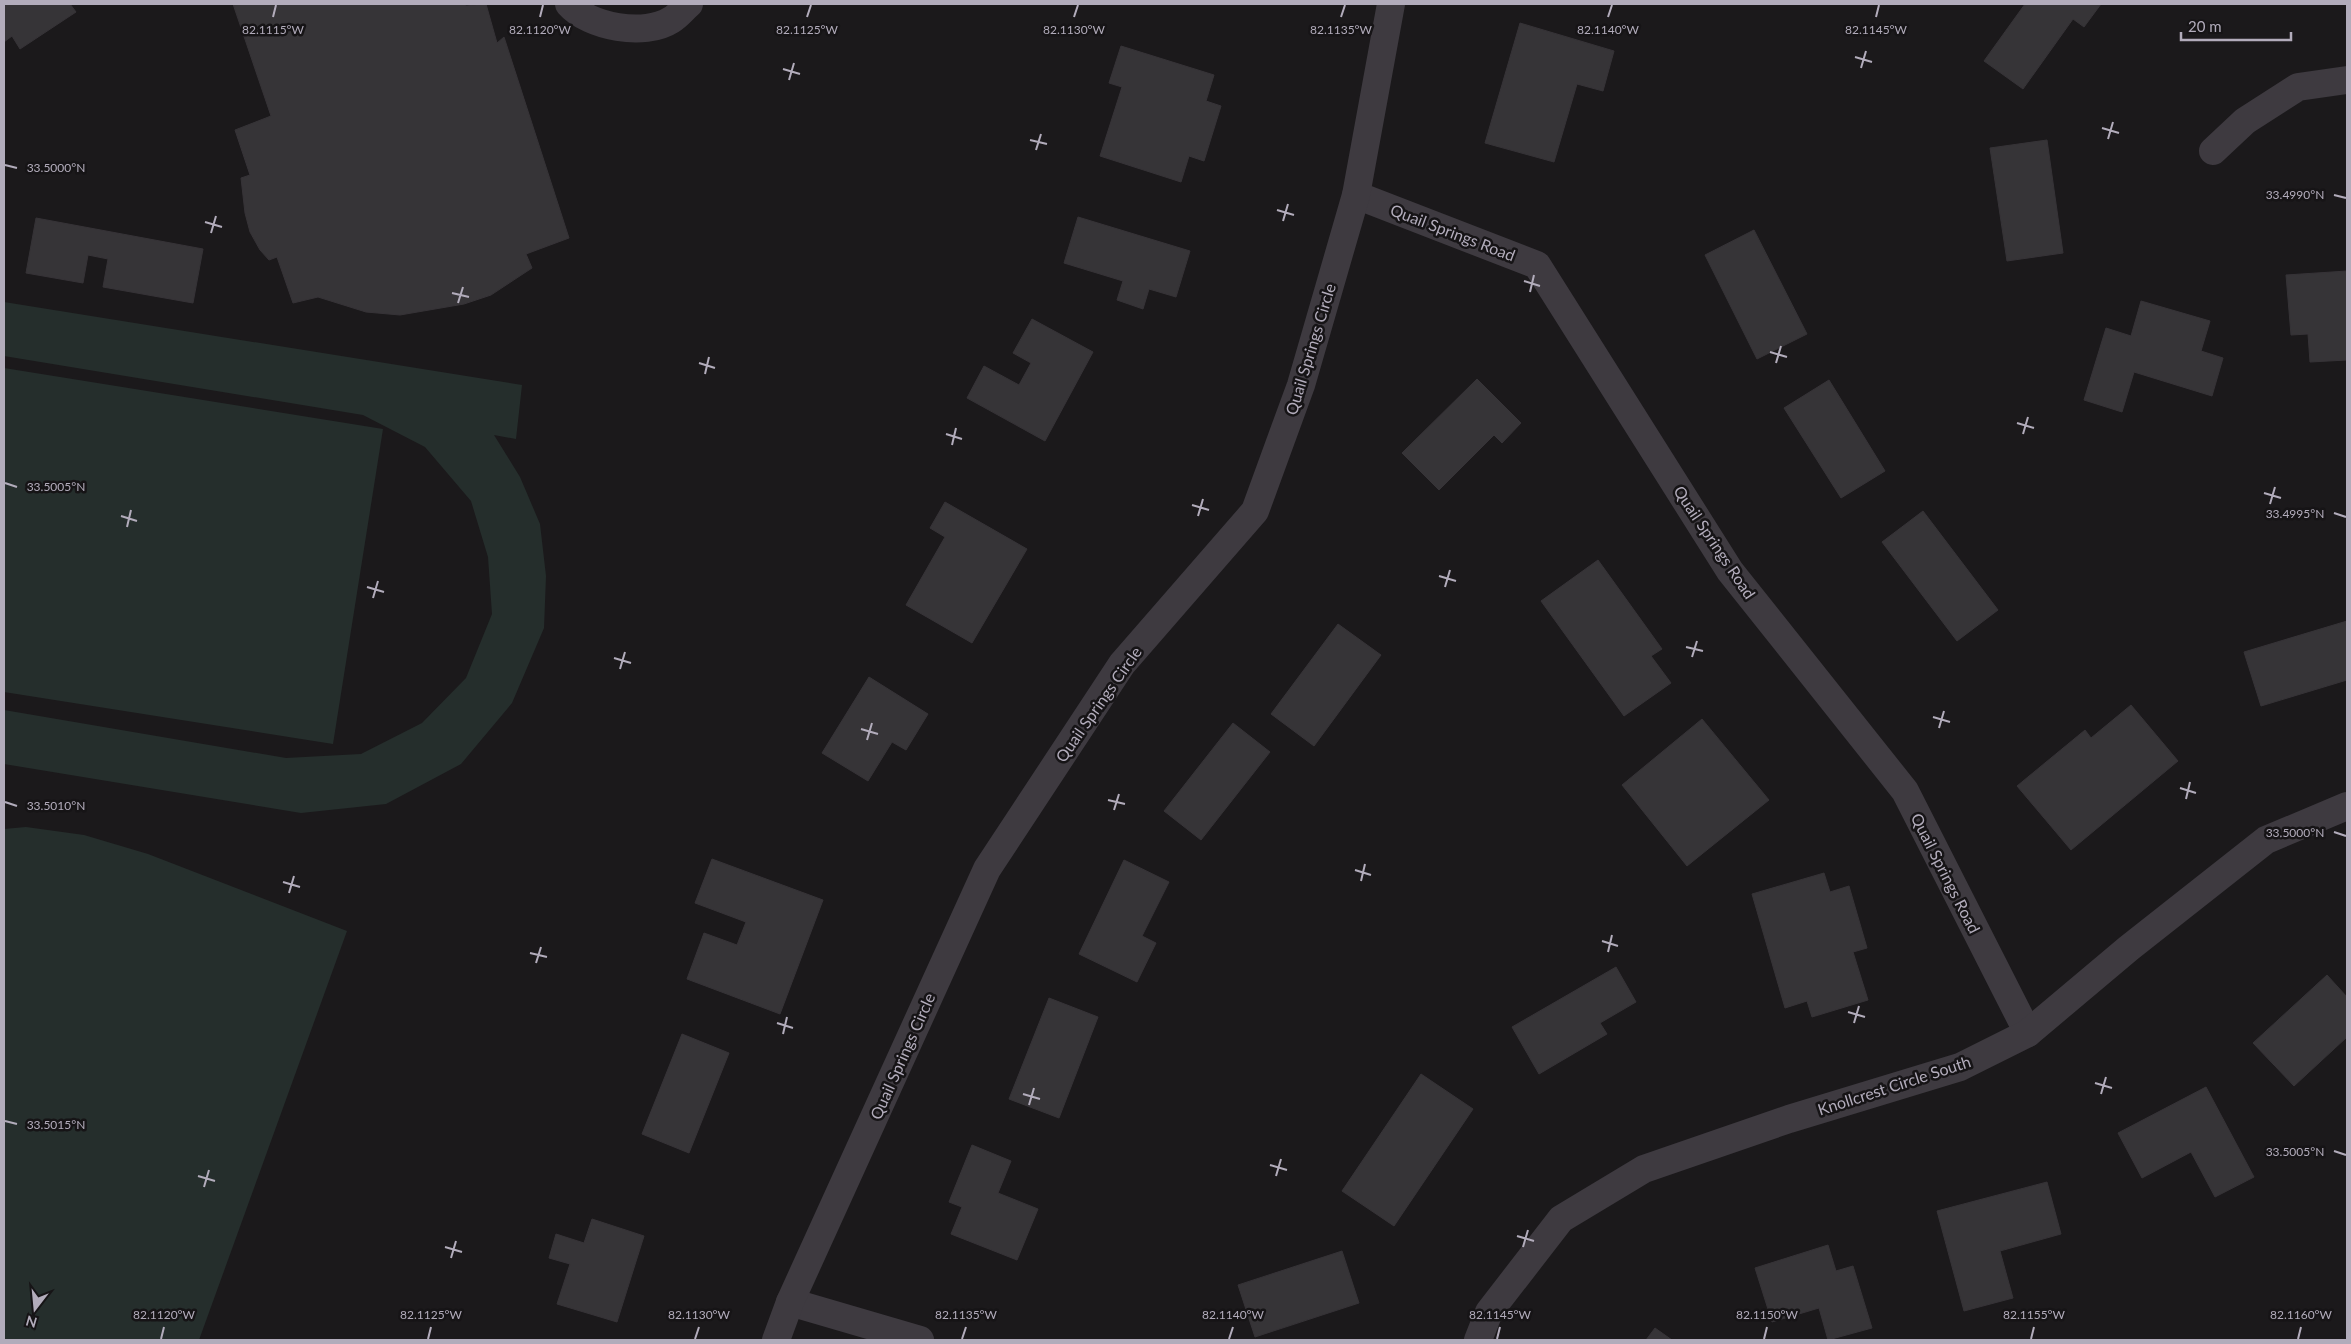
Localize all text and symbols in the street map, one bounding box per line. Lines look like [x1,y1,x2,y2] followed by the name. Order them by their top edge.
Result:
[2181,10,2291,42] scale bar
[2188,17,2222,35] text: 20 m
[242,22,305,37] text: 82.1115°W
[509,22,572,37] text: 82.1120°W
[776,22,839,37] text: 82.1125°W
[1043,22,1106,37] text: 82.1130°W
[1310,22,1373,37] text: 82.1135°W
[1577,22,1640,37] text: 82.1140°W
[1845,22,1908,37] text: 82.1145°W
[27,160,85,175] text: 33.5000°N
[2266,187,2324,202] text: 33.4990°N
[1388,199,1518,265] street label: Quail Springs Road
[1281,281,1339,417] street label: Quail Springs Circle
[27,479,85,494] text: 33.5005°N
[1670,482,1760,602] street label: Quail Springs Road
[2266,506,2324,521] text: 33.4995°N
[1051,643,1145,765] street label: Quail Springs Circle
[27,798,85,813] text: 33.5010°N
[1908,810,1984,936] street label: Quail Springs Road
[2266,825,2324,840] text: 33.5000°N
[866,990,938,1122] street label: Quail Springs Circle
[1815,1051,1973,1119] street label: Knollcrest Circle South
[27,1117,85,1132] text: 33.5015°N
[2266,1144,2324,1159] text: 33.5005°N
[10,1284,60,1334] north arrow
[133,1307,196,1322] text: 82.1120°W
[400,1307,463,1322] text: 82.1125°W
[668,1307,731,1322] text: 82.1130°W
[935,1307,998,1322] text: 82.1135°W
[1202,1307,1265,1322] text: 82.1140°W
[1469,1307,1532,1322] text: 82.1145°W
[1736,1307,1799,1322] text: 82.1150°W
[2003,1307,2066,1322] text: 82.1155°W
[2270,1307,2333,1322] text: 82.1160°W
[24,1312,39,1332] text: N

